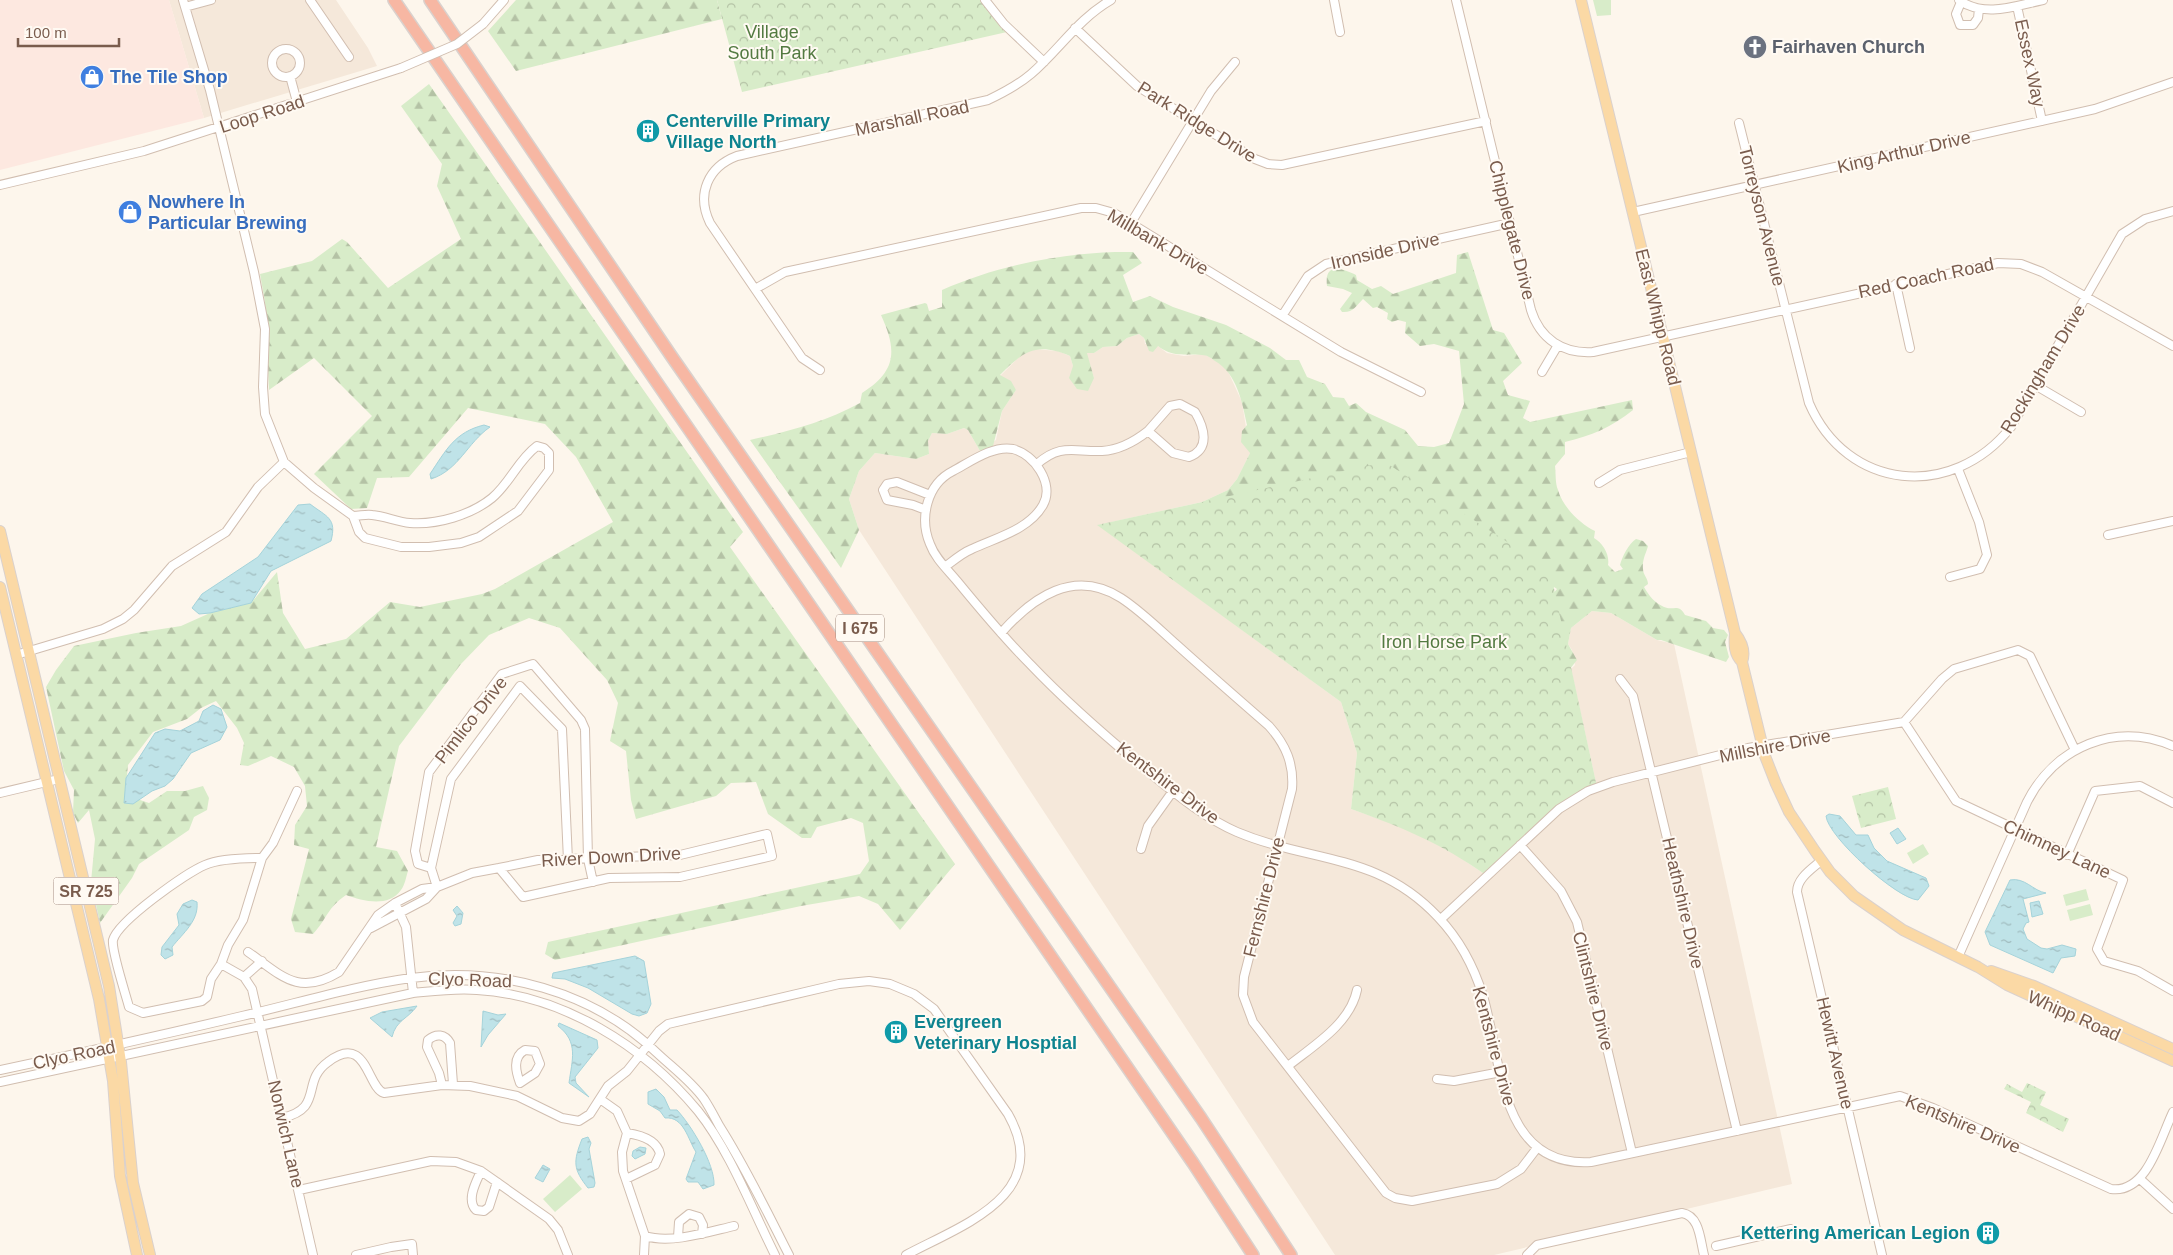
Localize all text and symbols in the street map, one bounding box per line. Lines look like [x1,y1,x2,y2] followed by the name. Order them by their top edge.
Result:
[18,15,119,47] scale bar
[2011,17,2049,109] street label: Essex Way
[727,22,818,63] park label: Village South Park
[25,24,67,41] text: 100 m
[1742,34,1768,60] church icon: Fairhaven Church
[1772,37,1925,57] place label: Fairhaven Church
[79,64,105,90] shop icon: The Tile Shop
[110,67,228,87] place label: The Tile Shop
[1134,77,1260,167] street label: Park Ridge Drive
[217,91,307,137] street label: Loop Road
[853,96,971,140] street label: Marshall Road
[666,111,830,152] place label: Centerville Primary Village North
[635,118,661,144] building icon: Centerville Primary Village North
[1835,127,1973,177] street label: King Arthur Drive
[1735,144,1789,288] street label: Torreyson Avenue
[1485,158,1539,302] street label: Chipplegate Drive
[148,192,307,233] place label: Nowhere In Particular Brewing
[117,199,143,225] shop icon: Nowhere In Particular Brewing
[1104,205,1212,279] street label: Millbank Drive
[1329,229,1441,273] street label: Ironside Drive
[1631,247,1685,387] street label: East Whipp Road
[1856,254,1996,302] street label: Red Coach Road
[1997,301,2089,437] street label: Rockingham Drive
[836,614,884,641] road number: I 675
[1381,632,1508,652] park label: Iron Horse Park
[431,672,511,768] street label: Pimlico Drive
[1718,725,1832,767] street label: Millshire Drive
[1113,738,1223,828] street label: Kentshire Drive
[2000,815,2114,883] street label: Chimney Lane
[1239,835,1289,959] street label: Fernshire Drive
[1658,835,1708,971] street label: Heathshire Drive
[541,843,681,871] street label: River Down Drive
[54,878,118,904] road number: SR 725
[1569,929,1617,1053] street label: Clintshire Drive
[428,969,512,991] street label: Clyo Road
[1468,984,1520,1108] street label: Kentshire Drive
[2025,987,2123,1045] street label: Whipp Road
[1812,995,1858,1111] street label: Hewitt Avenue
[914,1012,1077,1053] place label: Evergreen Veterinary Hosptial
[883,1019,909,1045] building icon: Evergreen Veterinary Hosptial
[31,1036,117,1074] street label: Clyo Road
[264,1078,308,1190] street label: Norwich Lane
[1902,1091,2024,1157] street label: Kentshire Drive
[1975,1220,2001,1246] building icon: Kettering American Legion
[1741,1223,1970,1243] place label: Kettering American Legion

